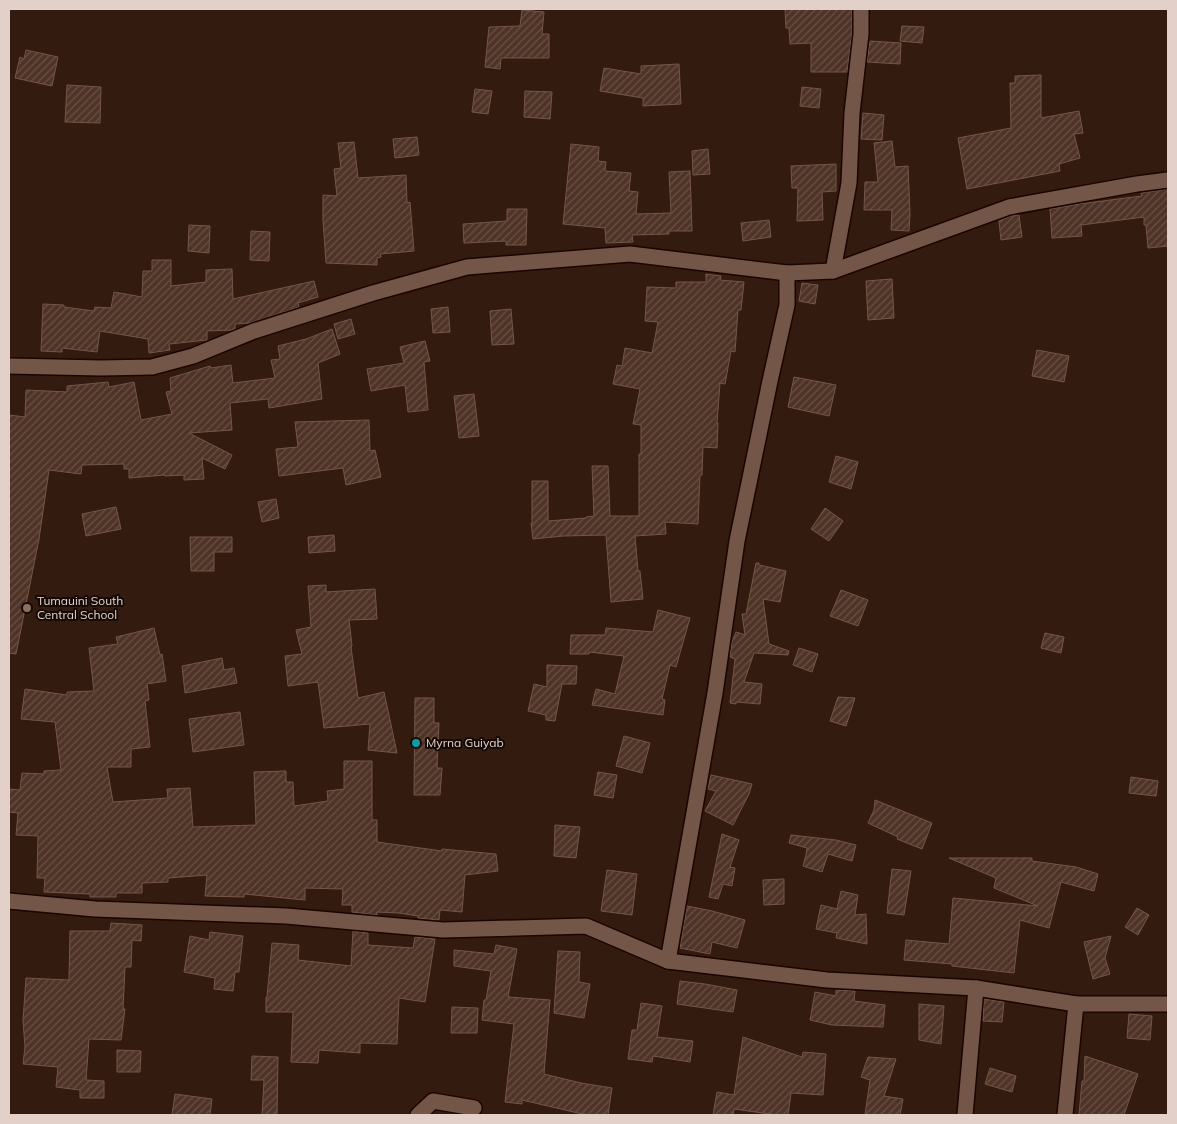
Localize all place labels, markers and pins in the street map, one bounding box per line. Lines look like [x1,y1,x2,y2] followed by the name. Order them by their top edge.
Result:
[37,593,123,622] place label: Tumauini South Central School
[21,602,33,614] marker: Tumauini South Central School
[426,735,504,750] place label: Myrna Guiyab
[410,737,422,749] marker: Myrna Guiyab

